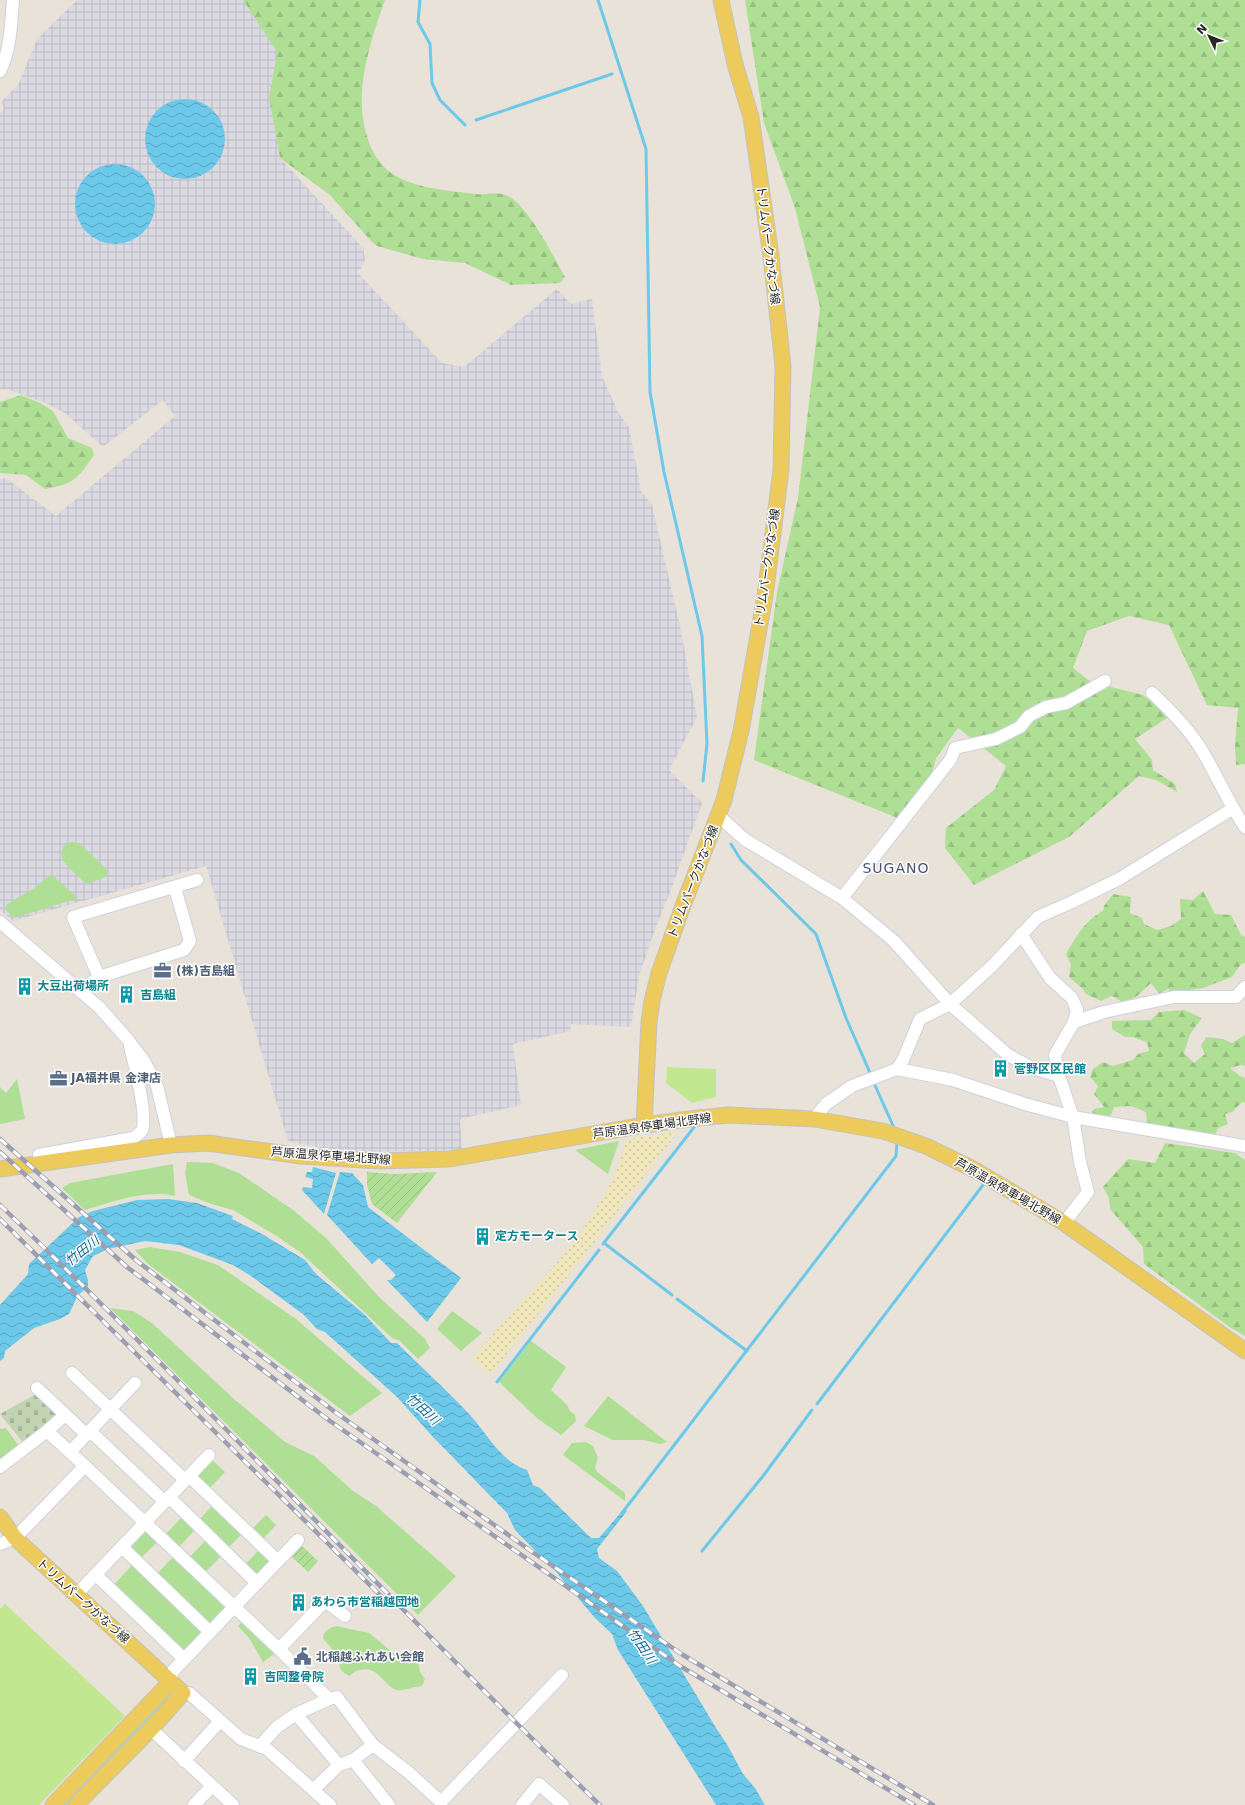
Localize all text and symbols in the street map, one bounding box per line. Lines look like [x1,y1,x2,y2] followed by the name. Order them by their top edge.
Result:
[1189,16,1229,56] north arrow
[1194,22,1210,37] text: N
[754,185,782,305] street label: トリムパークかなづ線
[752,508,782,628] street label: トリムパークかなづ線
[665,823,721,941] street label: トリムパークかなづ線
[862,860,930,876] district label: SUGANO
[153,961,173,981] office icon: (株)吉島組
[176,964,235,978] place label: (株)吉島組
[14,976,34,996] building icon: 大豆出荷場所
[37,979,109,993] place label: 大豆出荷場所
[117,985,137,1005] building icon: 吉島組
[140,988,176,1002] place label: 吉島組
[991,1059,1011,1079] building icon: 菅野区区民館
[1014,1062,1086,1076] place label: 菅野区区民館
[48,1068,68,1088] office icon: JA福井県 金津店
[70,1071,161,1085] place label: JA福井県 金津店
[592,1111,712,1141] street label: 芦原温泉停車場北野線
[271,1145,391,1167] street label: 芦原温泉停車場北野線
[953,1155,1063,1227] street label: 芦原温泉停車場北野線
[472,1226,492,1246] building icon: 定方モータース
[495,1229,578,1243] place label: 定方モータース
[62,1232,104,1269] water label: 竹田川
[403,1390,444,1429] water label: 竹田川
[34,1556,132,1646] street label: トリムパークかなづ線
[288,1592,308,1612] building icon: あわら市営稲越団地
[311,1595,419,1609] place label: あわら市営稲越団地
[625,1626,660,1668] water label: 竹田川
[293,1647,313,1667] public building icon: 北稲越ふれあい会館
[316,1650,424,1664] place label: 北稲越ふれあい会館
[241,1667,261,1687] building icon: 吉岡整骨院
[264,1670,324,1684] place label: 吉岡整骨院

